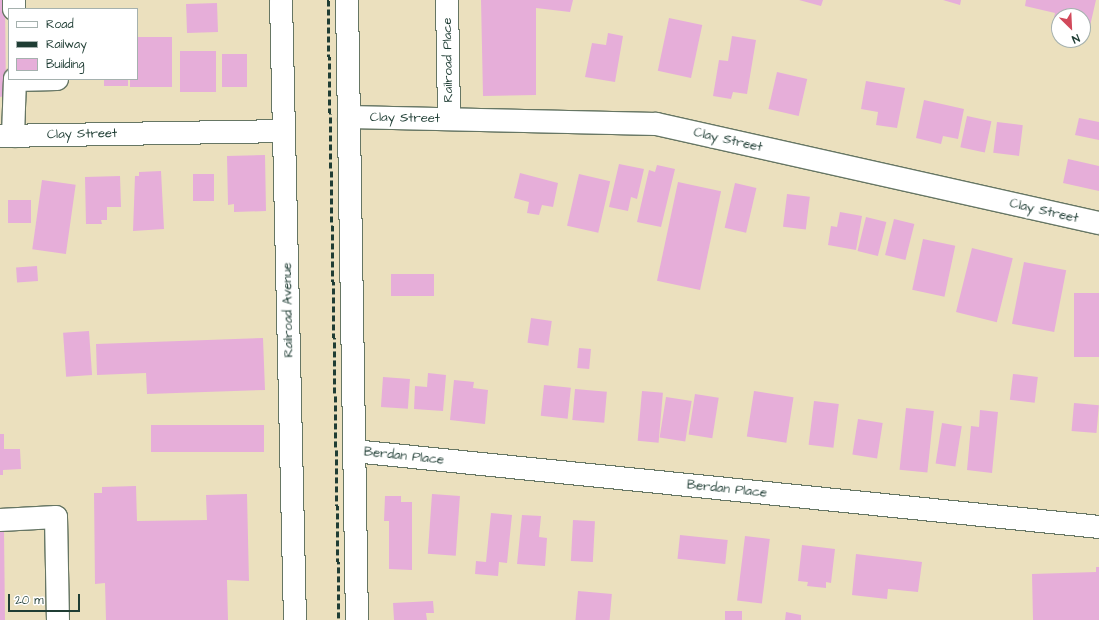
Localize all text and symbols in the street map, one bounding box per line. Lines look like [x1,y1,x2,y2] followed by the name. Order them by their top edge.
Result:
[8,8,138,80] legend
[1051,8,1091,48] north arrow
[46,16,74,33] text: Road
[439,17,457,103] street label: Railroad Place
[1069,30,1082,47] text: N
[46,36,87,53] text: Railway
[46,56,84,73] text: Building
[370,110,440,126] street label: Clay Street
[692,124,764,156] street label: Clay Street
[47,126,117,142] street label: Clay Street
[1008,195,1080,227] street label: Clay Street
[279,262,297,358] street label: Railroad Avenue
[363,444,445,468] street label: Berdan Place
[686,477,768,501] street label: Berdan Place
[10,586,82,612] scale bar
[15,592,44,609] text: 20 m

